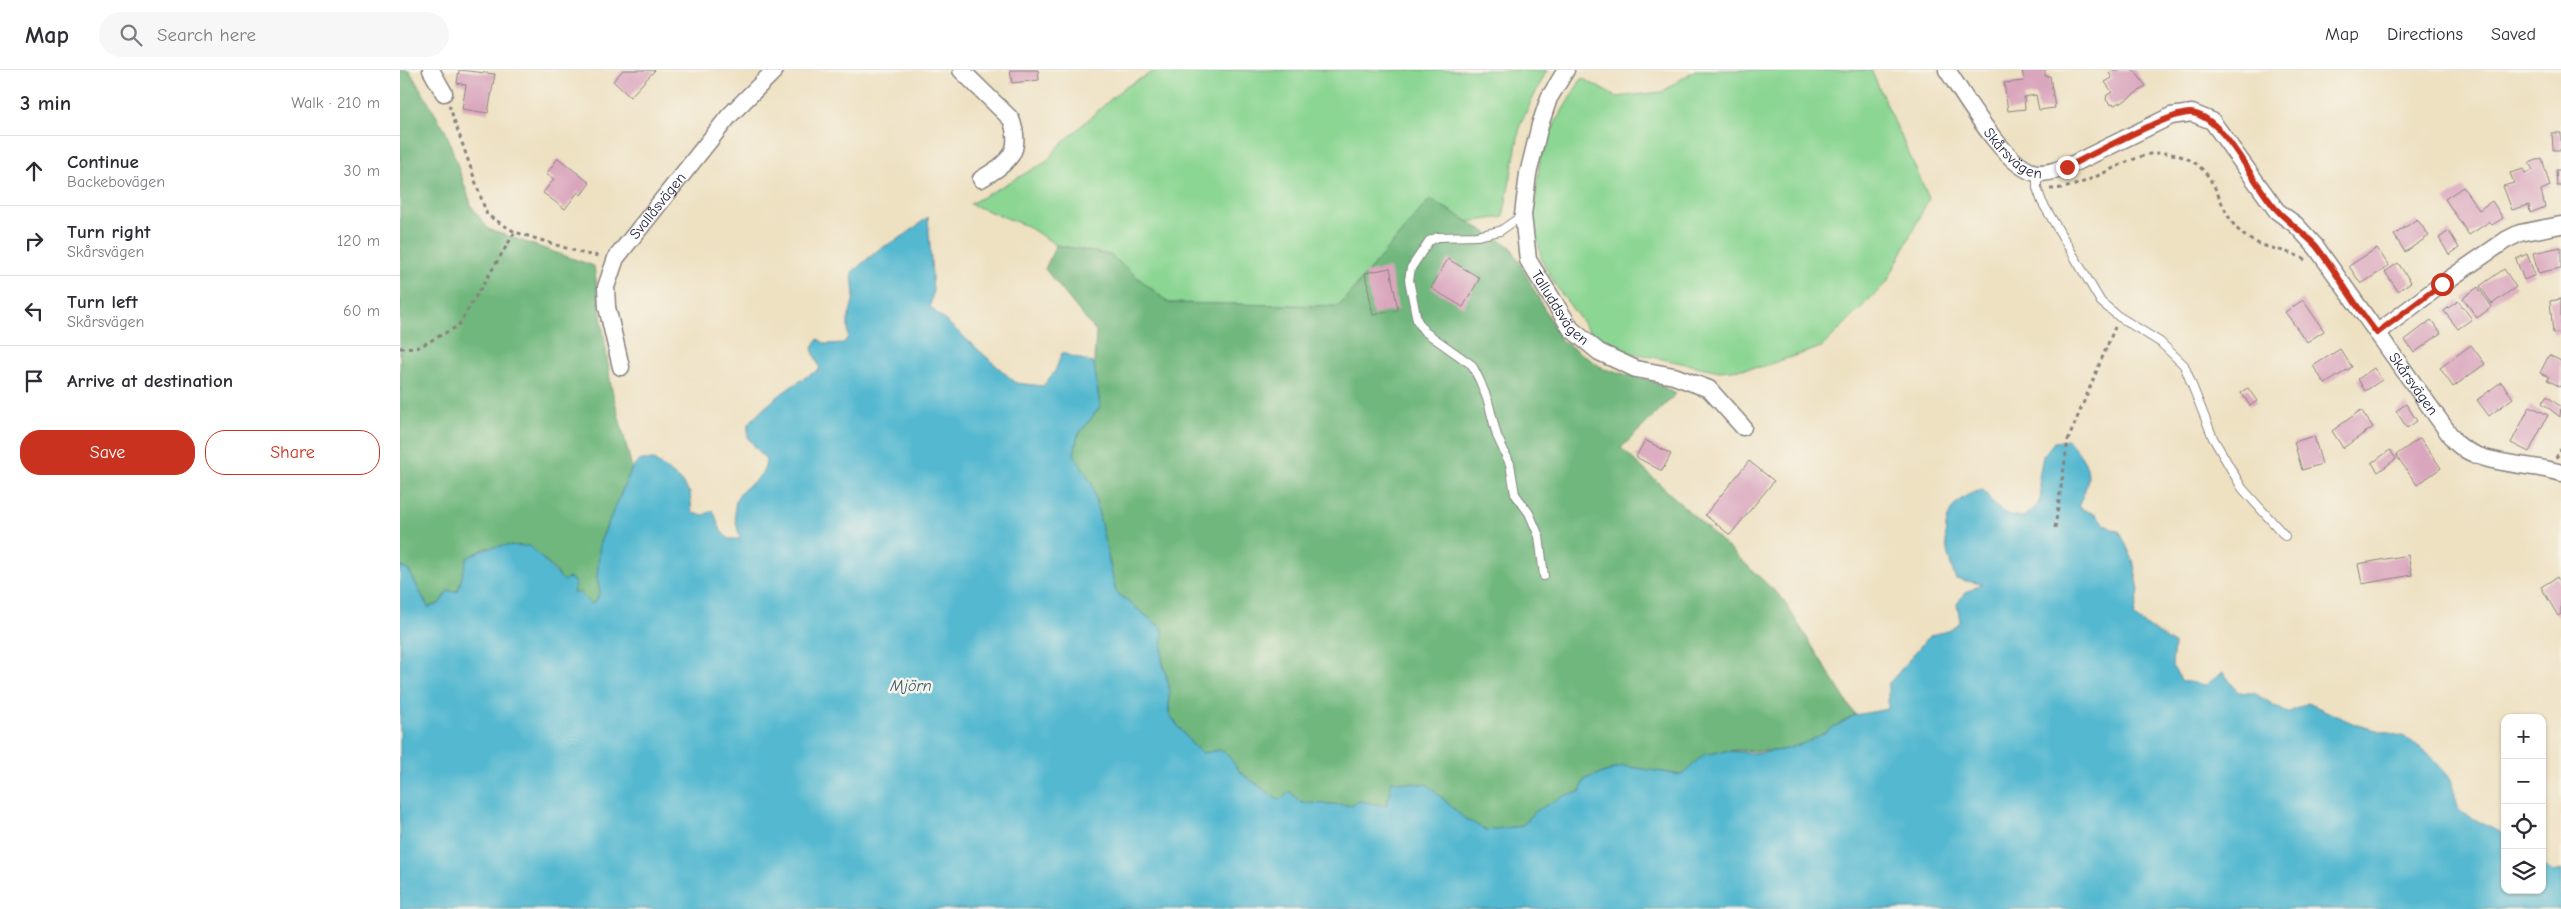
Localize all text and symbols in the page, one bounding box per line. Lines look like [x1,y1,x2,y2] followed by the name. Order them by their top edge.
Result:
[99,12,449,57] search box
[25,21,69,49] text: Map
[117,21,145,49] icon: search
[157,24,256,46] text: Search here
[2325,24,2359,45] text: Map
[2387,24,2463,45] text: Directions
[2491,24,2536,45] text: Saved
[20,91,71,115] text: 3 min
[291,94,380,112] text: Walk · 210 m
[1980,124,2043,182] street label: Skårsvägen
[67,151,139,173] text: Continue
[2056,156,2079,179] route end
[20,157,48,185] icon: ahead
[344,162,380,180] text: 30 m
[626,169,690,243] street label: Svallåsvägen
[67,173,165,191] text: Backebovägen
[67,221,151,243] text: Turn right
[20,227,48,255] icon: right
[337,232,380,250] text: 120 m
[67,243,144,261] text: Skårsvägen
[1528,267,1593,349] street label: Talluddsvägen
[2431,273,2454,296] route start
[67,291,138,313] text: Turn left
[20,297,48,325] icon: left
[343,302,380,320] text: 60 m
[67,313,144,331] text: Skårsvägen
[2385,349,2442,419] street label: Skårsvägen
[20,367,48,395] icon: arrive
[67,370,233,392] text: Arrive at destination
[20,430,195,475] button: Save
[205,430,380,475] button: Share
[889,677,932,695] water label: Mjörn
[2501,714,2546,894] map controls
[2501,714,2546,759] button: +
[2501,759,2546,804] button: −
[2501,804,2546,849] button: locate
[2501,849,2546,894] button: layers

